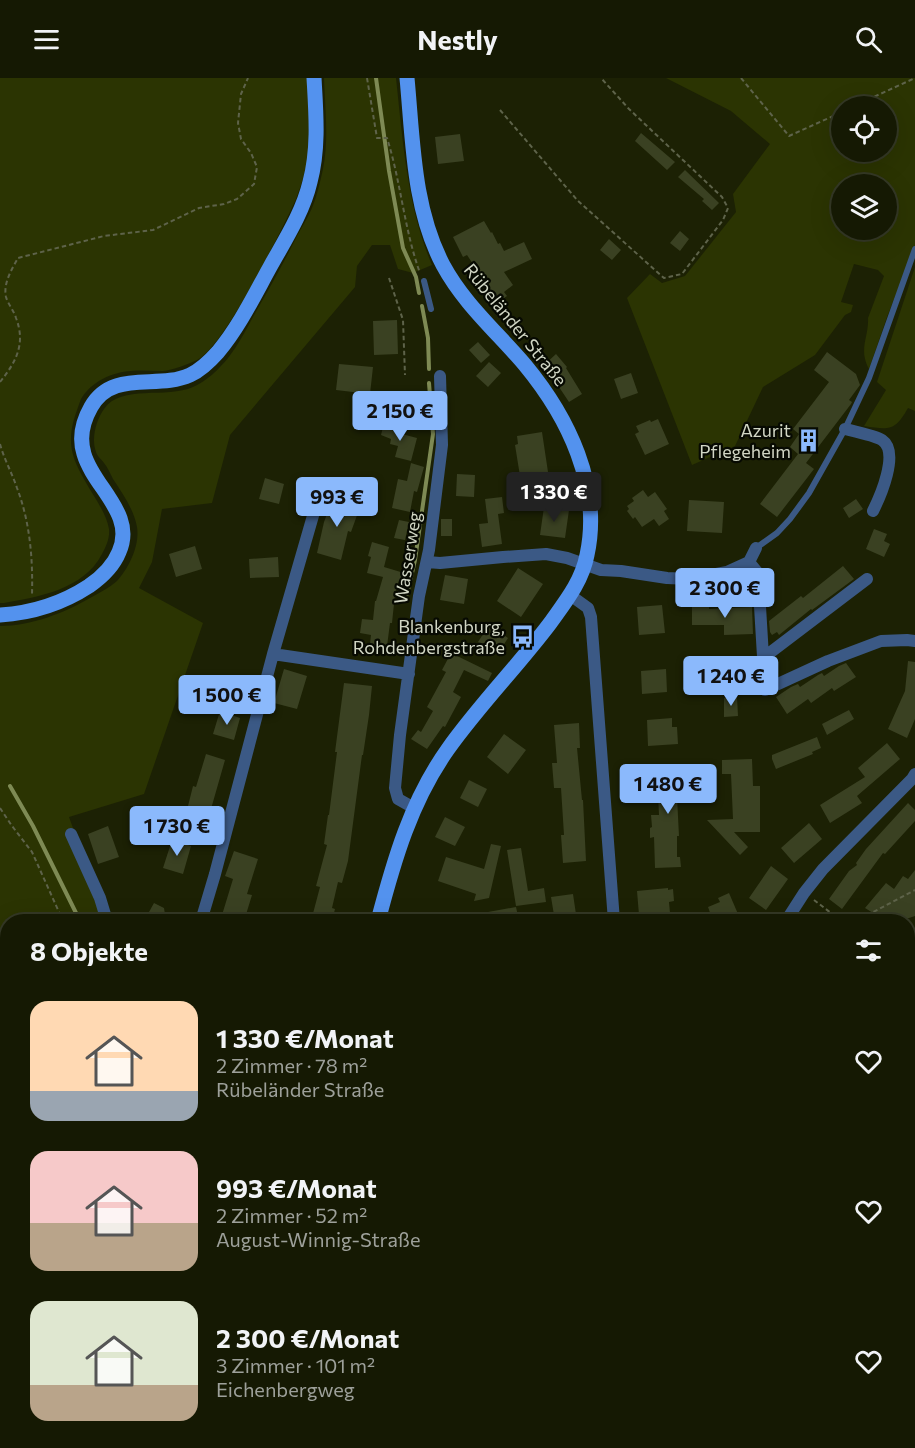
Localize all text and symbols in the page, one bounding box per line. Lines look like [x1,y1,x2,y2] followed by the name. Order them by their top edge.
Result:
[30,23,63,56] icon: menu
[417,23,498,56] text: Nestly
[852,23,885,56] icon: search
[831,96,897,240] map controls
[831,96,897,162] button: locate
[831,174,897,240] button: layers
[460,259,572,390] street label: Rübeländer Straße
[345,391,455,442] pin: 2 150 €
[366,398,434,422] text: 2 150 €
[699,419,791,462] place label: Azurit Pflegeheim
[796,428,822,454] building icon: Azurit Pflegeheim
[499,472,609,523] pin: 1 330 €
[295,477,379,528] pin: 993 €
[520,479,588,503] text: 1 330 €
[310,484,364,508] text: 993 €
[389,510,425,606] street label: Wasserweg
[670,568,780,619] pin: 2 300 €
[689,575,761,599] text: 2 300 €
[353,615,505,658] place label: Blankenburg, Rohdenbergstraße
[510,624,536,650] bus stop icon: Blankenburg, Rohdenbergstraße
[676,656,786,707] pin: 1 240 €
[697,663,765,687] text: 1 240 €
[172,675,282,726] pin: 1 500 €
[192,682,262,706] text: 1 500 €
[613,764,723,815] pin: 1 480 €
[634,771,702,795] text: 1 480 €
[122,806,232,857] pin: 1 730 €
[144,813,210,837] text: 1 730 €
[852,934,885,967] icon: filters
[30,935,148,966] text: 8 Objekte
[216,1022,394,1053] text: 1 330 €/Monat
[78,1025,150,1097] icon: home
[852,1045,885,1078] icon: heart
[216,1053,367,1077] text: 2 Zimmer · 78 m²
[216,1077,384,1101] text: Rübeländer Straße
[216,1172,377,1203] text: 993 €/Monat
[78,1175,150,1247] icon: home
[852,1195,885,1228] icon: heart
[216,1203,367,1227] text: 2 Zimmer · 52 m²
[216,1227,421,1251] text: August-Winnig-Straße
[216,1322,399,1353] text: 2 300 €/Monat
[78,1325,150,1397] icon: home
[852,1345,885,1378] icon: heart
[216,1353,375,1377] text: 3 Zimmer · 101 m²
[216,1377,355,1401] text: Eichenbergweg

